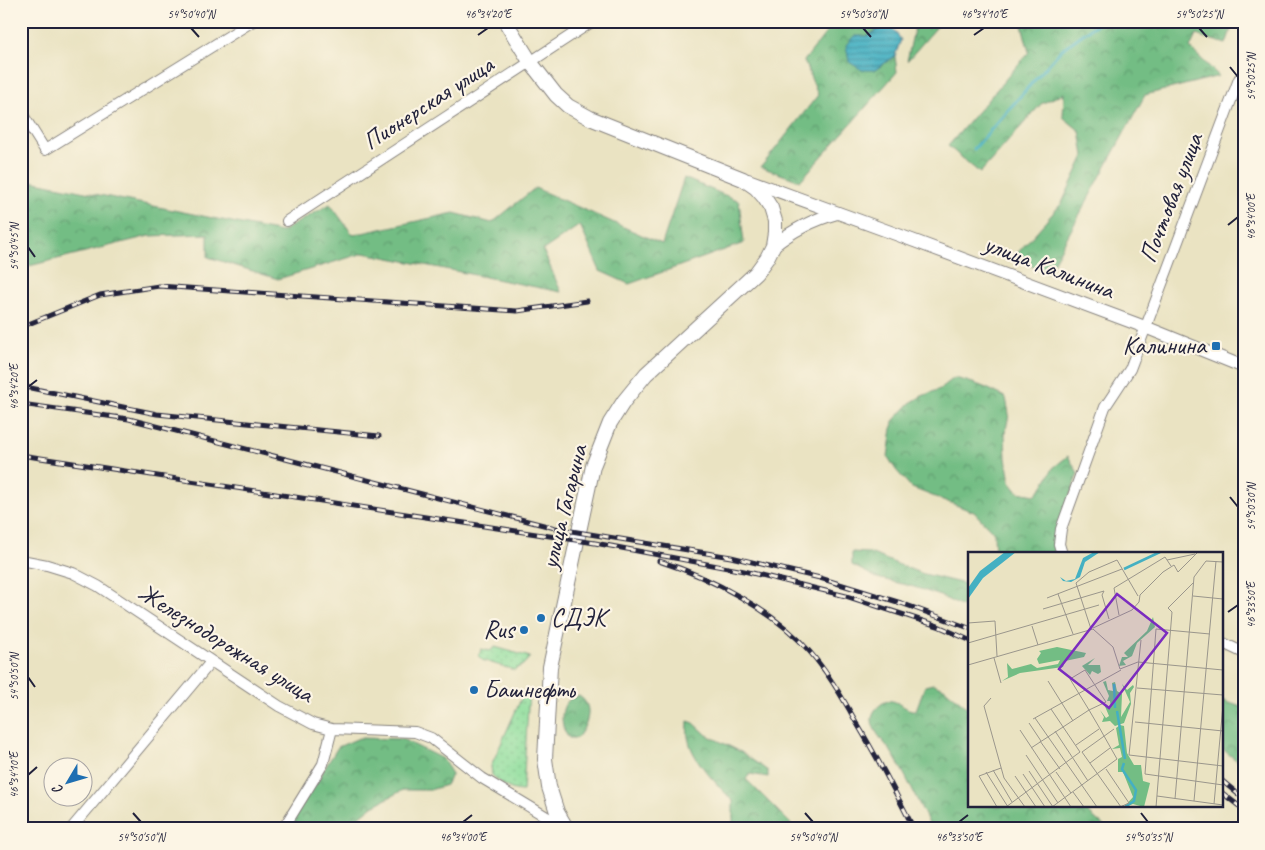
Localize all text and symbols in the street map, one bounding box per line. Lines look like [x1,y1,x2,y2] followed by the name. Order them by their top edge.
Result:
[167,6,216,22] text: 54°50'40"N
[465,6,513,22] text: 46°34'20"E
[839,6,888,22] text: 54°50'30"N
[961,6,1009,22] text: 46°34'10"E
[1175,6,1224,22] text: 54°50'25"N
[357,48,501,157] street label: Пионерская улица
[1243,52,1259,101] text: 54°50'25"N
[1132,127,1211,267] street label: Почтовая улица
[1243,192,1259,240] text: 46°34'00"E
[6,222,22,271] text: 54°50'45"N
[978,227,1120,307] street label: улица Калинина
[1123,330,1208,362] place label: Калинина
[1210,340,1222,352] marker: Калинина
[6,362,22,410] text: 46°34'20"E
[533,440,595,574] street label: улица Гагарина
[1243,482,1259,531] text: 54°50'30"N
[968,552,1222,808] inset map
[132,576,321,711] street label: Железнодорожная улица
[1243,580,1259,628] text: 46°33'50"E
[551,602,610,634] place label: СДЭК
[535,612,547,624] marker: СДЭК
[484,614,516,646] place label: Rus
[518,624,530,636] marker: Rus
[6,652,22,701] text: 54°50'50"N
[484,674,577,706] place label: Башнефть
[468,684,480,696] marker: Башнефть
[6,750,22,798] text: 46°34'10"E
[42,758,92,808] north arrow
[48,780,67,798] text: С
[117,829,166,845] text: 54°50'50"N
[440,829,488,845] text: 46°34'00"E
[789,829,838,845] text: 54°50'40"N
[936,829,984,845] text: 46°33'50"E
[1124,829,1173,845] text: 54°50'35"N

